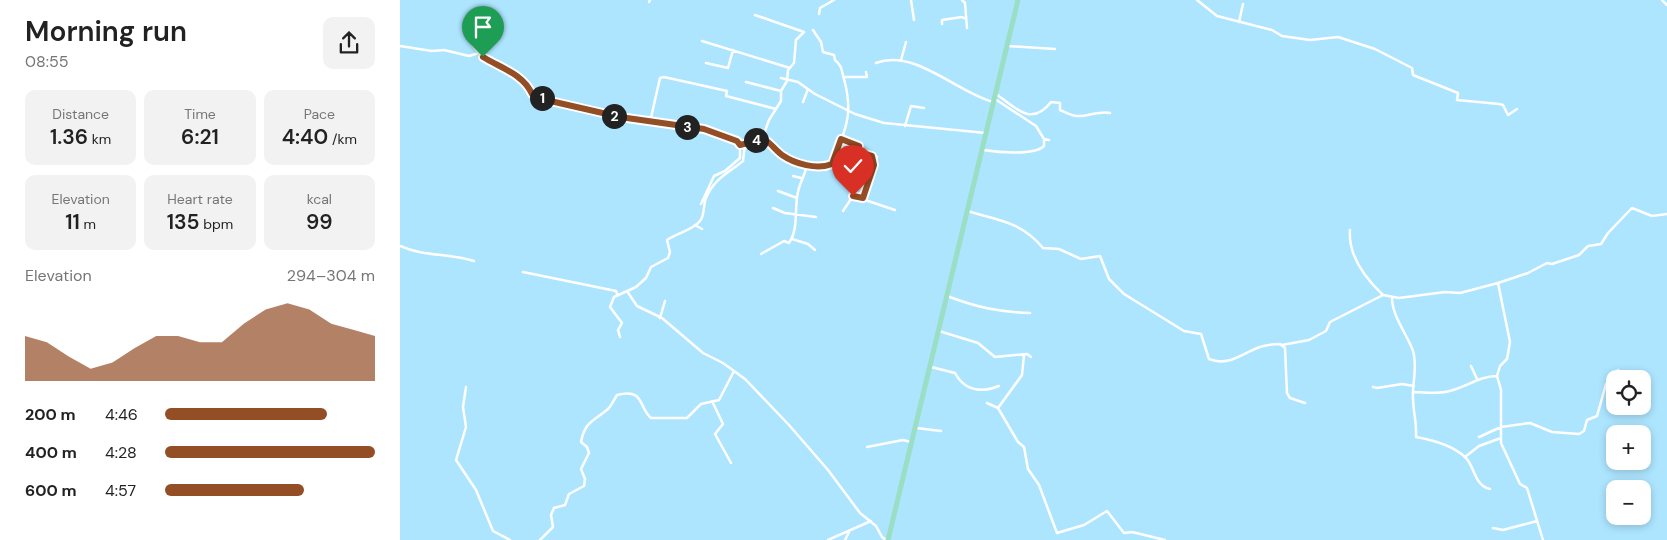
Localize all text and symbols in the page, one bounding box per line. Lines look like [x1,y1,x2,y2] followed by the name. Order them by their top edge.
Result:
[462,6,504,57] pin
[25,13,187,50] text: Morning run
[469,13,497,41] icon: arrive
[323,17,375,69] button: share
[25,51,68,72] text: 08:55
[530,86,554,110] pin: 1
[540,89,545,107] text: 1
[602,104,626,128] pin: 2
[52,105,109,123] text: Distance
[184,105,216,123] text: Time
[304,105,335,123] text: Pace
[610,107,619,125] text: 2
[674,114,700,140] pin: 3
[683,118,692,136] text: 3
[50,123,88,151] text: 1.36
[181,123,219,151] text: 6:21
[282,123,328,151] text: 4:40
[744,128,768,152] pin: 4
[88,130,111,148] text: km
[328,130,357,148] text: /km
[752,131,761,149] text: 4
[832,145,874,196] pin
[839,152,867,180] icon: check
[51,190,110,208] text: Elevation
[167,190,233,208] text: Heart rate
[307,190,332,208] text: kcal
[65,208,80,236] text: 11
[167,208,200,236] text: 135
[306,208,333,236] text: 99
[80,215,96,233] text: m
[200,215,233,233] text: bpm
[25,265,92,286] text: Elevation
[287,265,375,286] text: 294–304 m
[1606,370,1651,525] map controls
[1606,370,1651,415] button: locate
[25,404,76,425] text: 200 m
[105,404,138,425] text: 4:46
[1606,425,1651,470] button: +
[25,442,77,463] text: 400 m
[105,442,137,463] text: 4:28
[25,480,77,501] text: 600 m
[105,480,136,501] text: 4:57
[1606,480,1651,525] button: −

